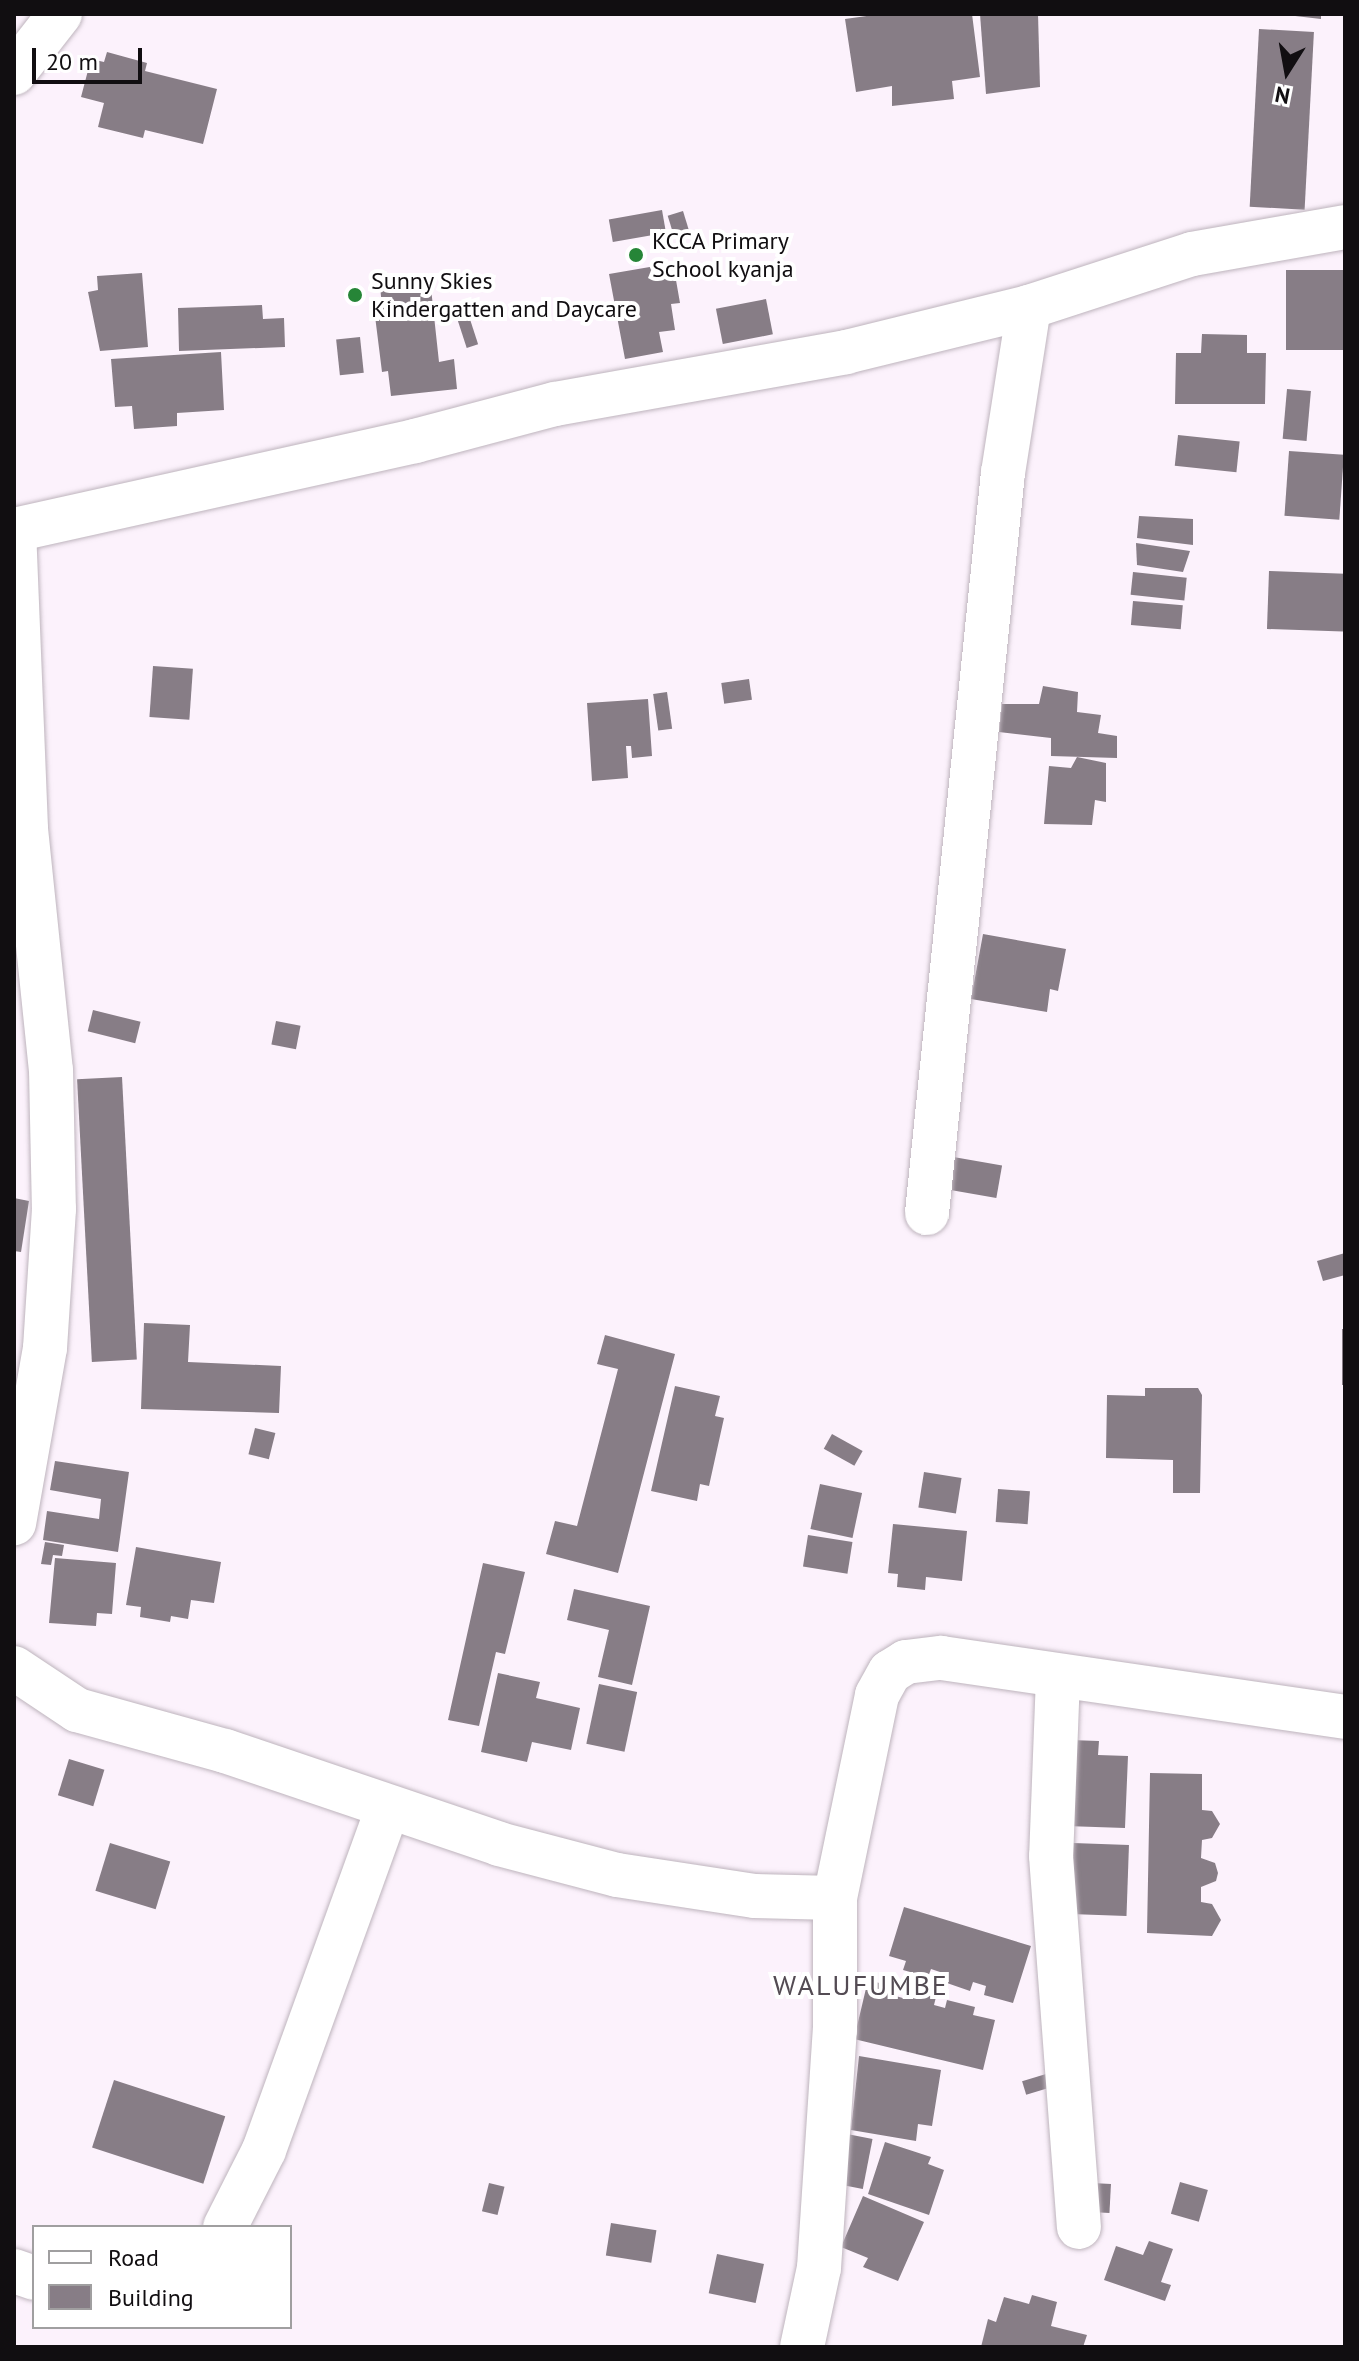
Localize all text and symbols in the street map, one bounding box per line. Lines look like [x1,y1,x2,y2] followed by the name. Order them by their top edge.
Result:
[36,32,146,82] scale bar
[1247,32,1327,112] north arrow
[46,46,98,77] text: 20 m
[1273,80,1292,111] text: N
[652,227,794,283] place label: KCCA Primary School kyanja
[627,246,645,264] marker: KCCA Primary School kyanja
[371,267,637,323] place label: Sunny Skies Kindergatten and Daycare
[346,286,364,304] marker: Sunny Skies Kindergatten and Daycare
[773,1968,949,2002] district label: WALUFUMBE
[32,2225,292,2329] legend
[108,2242,159,2273] text: Road
[108,2282,194,2313] text: Building

